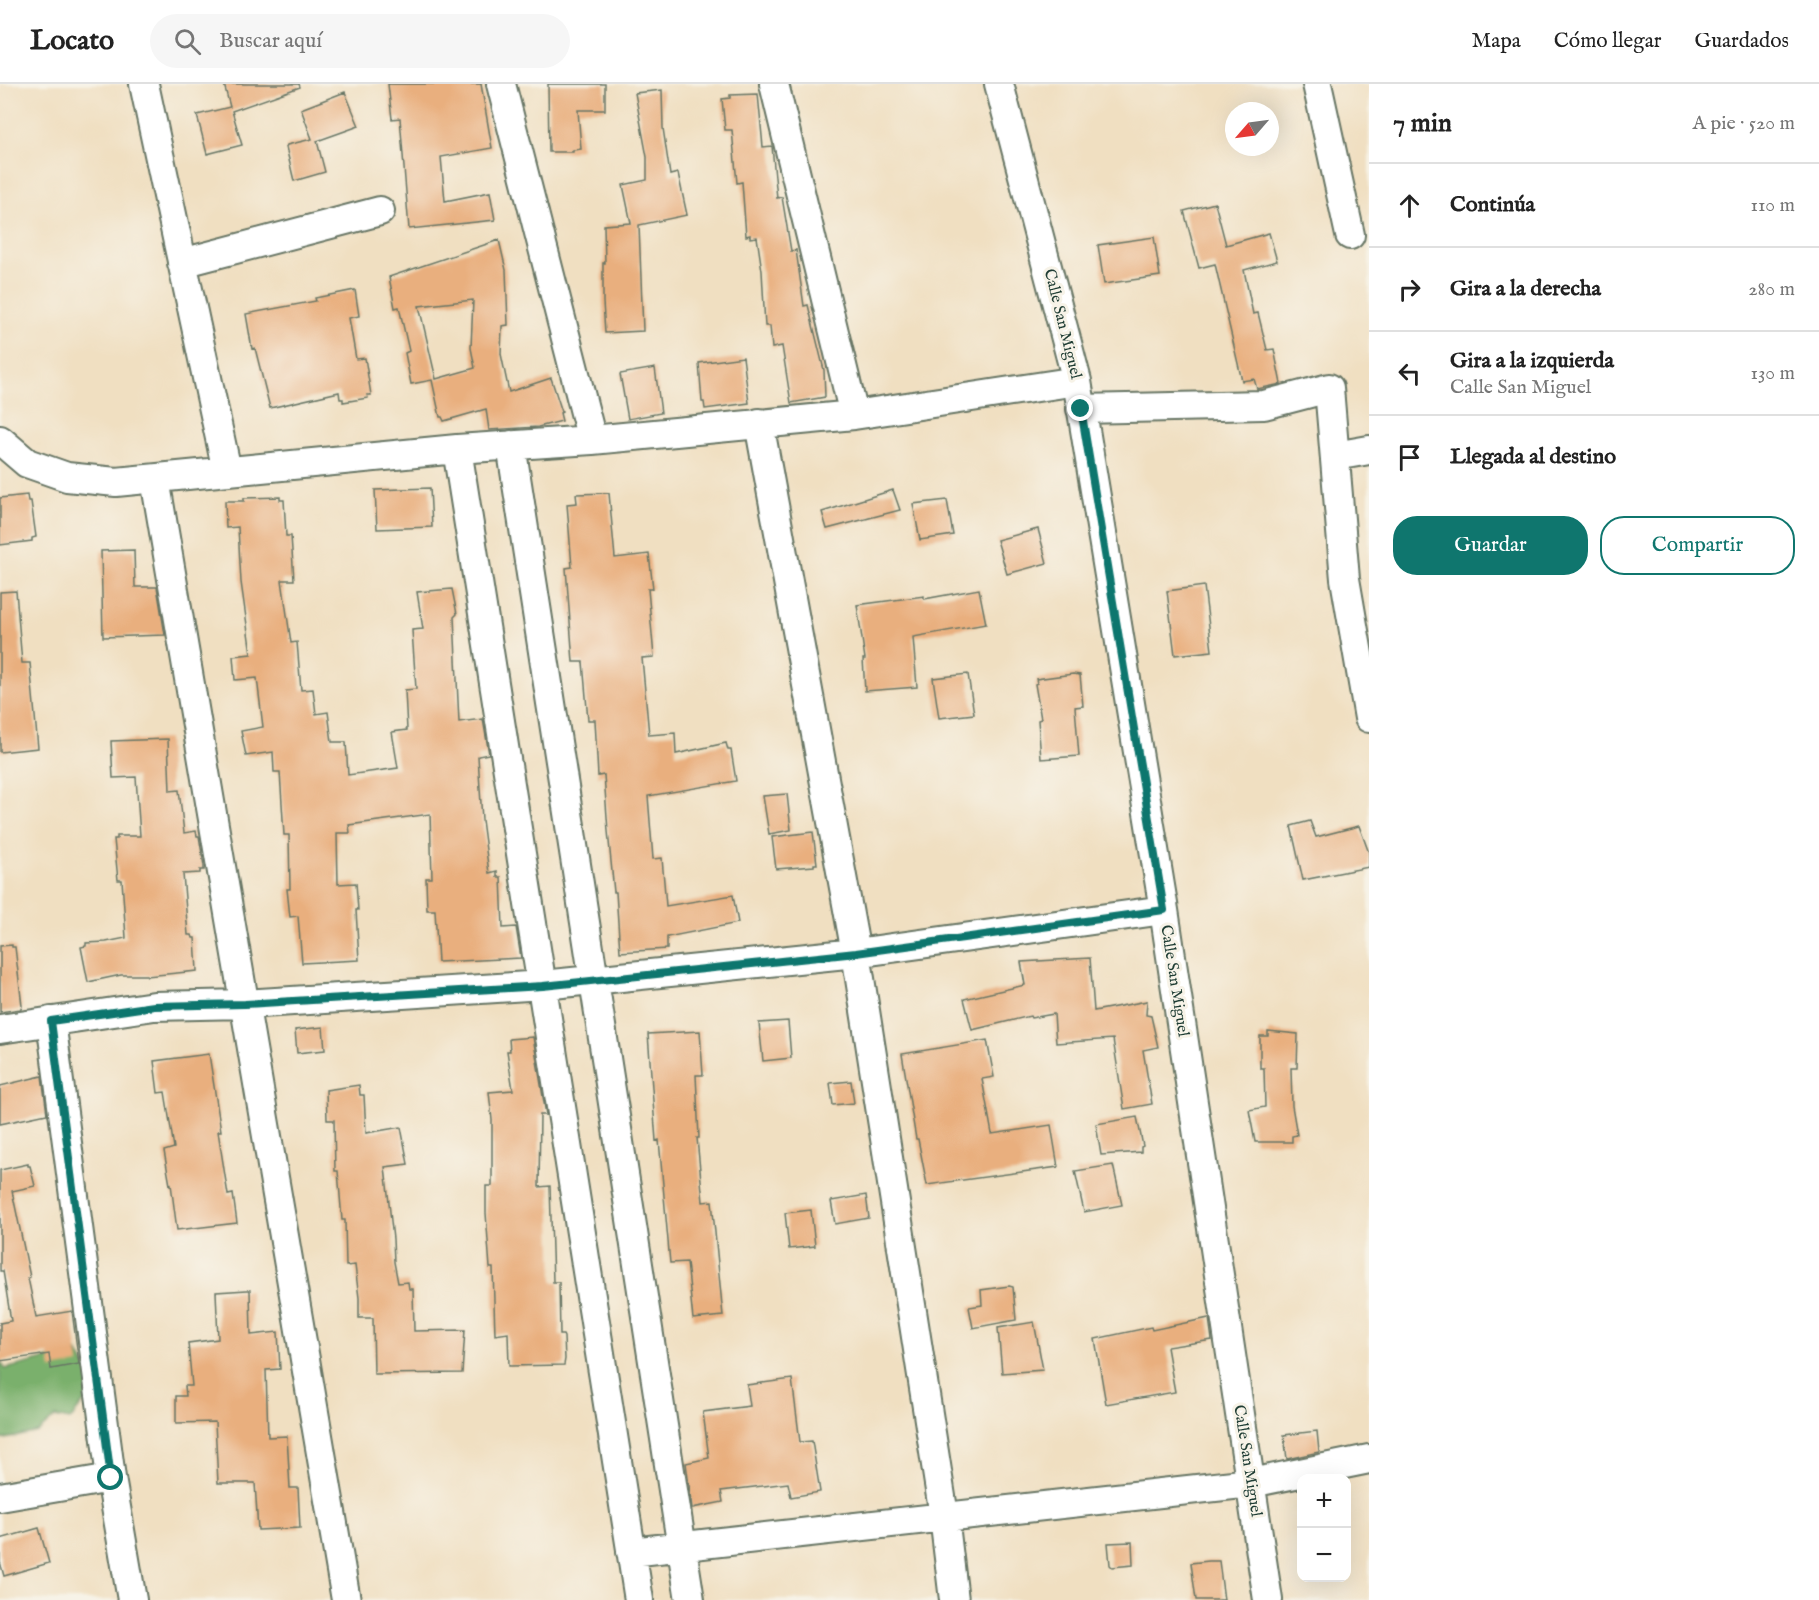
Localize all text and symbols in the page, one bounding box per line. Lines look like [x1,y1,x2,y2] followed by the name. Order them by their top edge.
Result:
[150,14,570,68] search box
[30,24,114,59] text: Locato
[171,25,204,58] icon: search
[219,27,322,55] text: Buscar aquí
[1472,28,1521,55] text: Mapa
[1554,28,1661,55] text: Cómo llegar
[1694,28,1789,55] text: Guardados
[1225,102,1279,156] north arrow
[1393,107,1452,140] text: 7 min
[1693,111,1795,136] text: A pie · 520 m
[1393,189,1426,222] icon: ahead
[1450,191,1535,219] text: Continúa
[1751,193,1795,218] text: 110 m
[1039,267,1086,382] street label: Calle San Miguel
[1393,273,1426,306] icon: right
[1450,275,1601,303] text: Gira a la derecha
[1748,277,1795,302] text: 280 m
[1450,347,1614,375] text: Gira a la izquierda
[1393,357,1426,390] icon: left
[1750,361,1795,386] text: 130 m
[1450,375,1591,400] text: Calle San Miguel
[1067,395,1093,421] route end
[1393,441,1426,474] icon: arrive
[1450,443,1616,471] text: Llegada al destino
[1393,516,1588,575] button: Guardar
[1600,516,1795,575] button: Compartir
[1155,924,1193,1039] street label: Calle San Miguel
[1228,1404,1266,1519] street label: Calle San Miguel
[97,1464,123,1490] route start
[1297,1474,1351,1582] map controls
[1297,1474,1351,1528] button: +
[1297,1528,1351,1582] button: −

